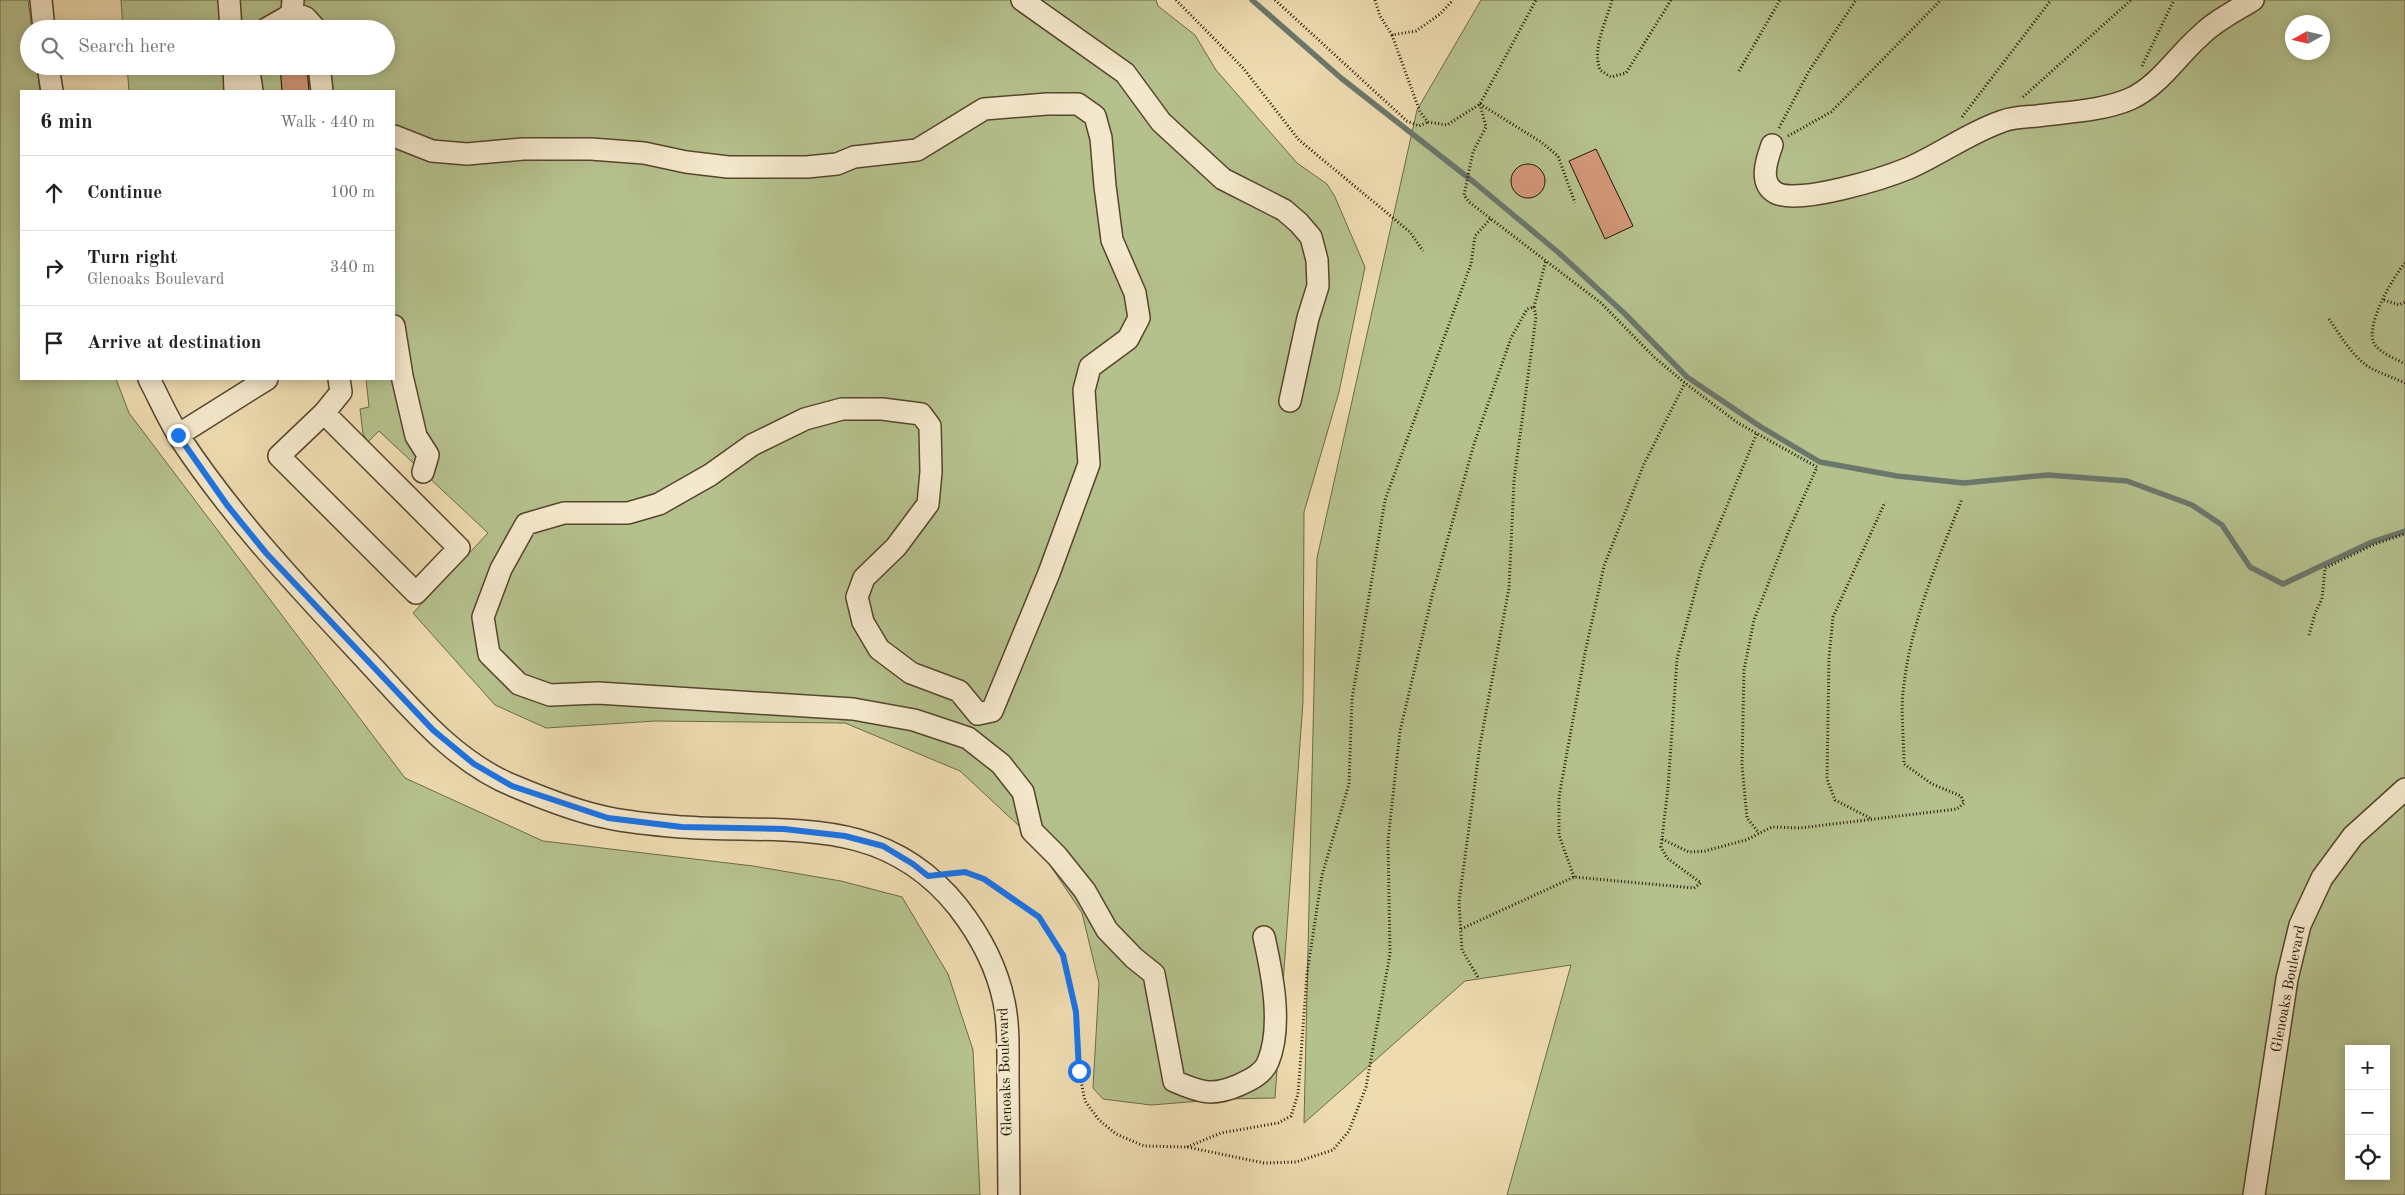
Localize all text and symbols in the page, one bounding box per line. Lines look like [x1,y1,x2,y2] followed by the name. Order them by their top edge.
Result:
[2285,15,2330,60] north arrow
[20,20,395,75] search box
[38,34,66,62] icon: search
[78,38,175,57] text: Search here
[40,112,93,133] text: 6 min
[280,115,375,131] text: Walk · 440 m
[40,179,68,207] icon: ahead
[87,184,162,203] text: Continue
[330,185,375,201] text: 100 m
[87,249,177,268] text: Turn right
[40,254,68,282] icon: right
[330,260,375,276] text: 340 m
[87,272,224,288] text: Glenoaks Boulevard
[40,329,68,357] icon: arrive
[87,334,261,353] text: Arrive at destination
[167,424,190,447] route end
[2269,924,2309,1054] street label: Glenoaks Boulevard
[996,1007,1016,1137] street label: Glenoaks Boulevard
[2345,1045,2390,1180] map controls
[2345,1045,2390,1090] button: +
[1068,1060,1091,1083] route start
[2345,1090,2390,1135] button: −
[2345,1135,2390,1180] button: locate

